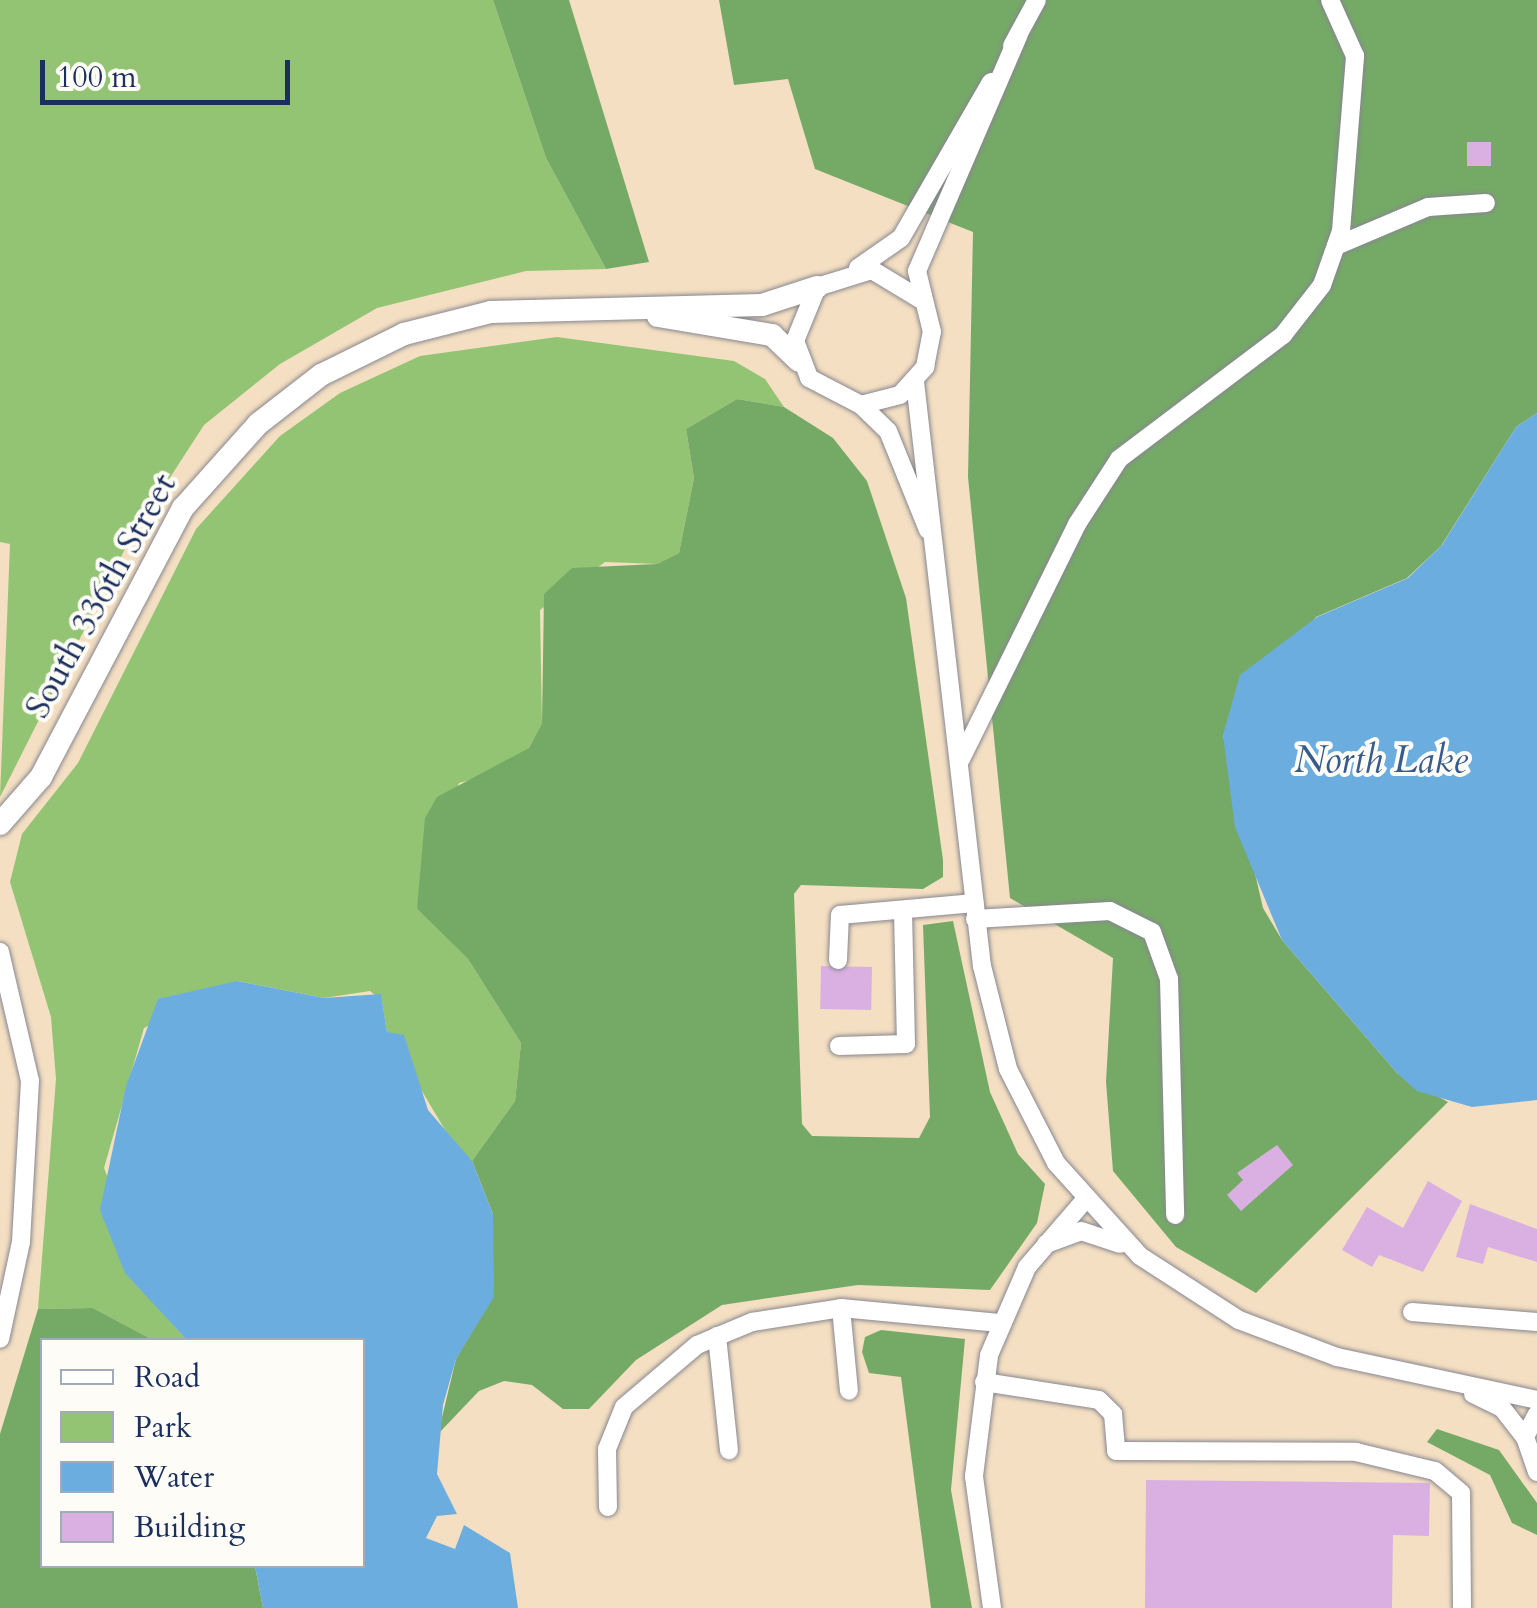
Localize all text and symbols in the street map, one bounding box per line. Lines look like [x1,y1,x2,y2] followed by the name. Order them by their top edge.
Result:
[45,40,295,102] scale bar
[57,57,137,98] text: 100 m
[16,466,186,726] street label: South 336th Street
[1294,738,1468,784] water label: North Lake
[40,1338,365,1568] legend
[134,1357,200,1398] text: Road
[134,1407,192,1448] text: Park
[134,1457,214,1498] text: Water
[134,1507,245,1548] text: Building

